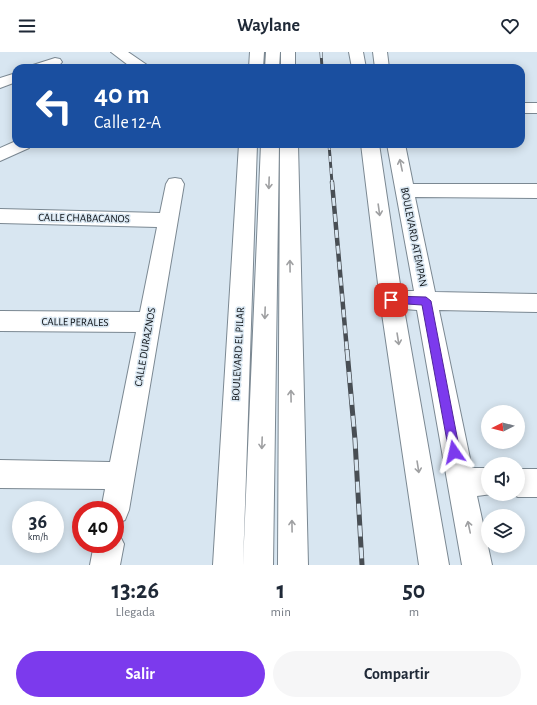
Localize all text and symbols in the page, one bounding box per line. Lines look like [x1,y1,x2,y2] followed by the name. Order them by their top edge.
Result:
[16,15,38,37] icon: menu
[499,15,521,37] icon: heart
[237,17,300,35] text: Waylane
[28,80,80,132] icon: left
[94,81,150,109] text: 40 m
[94,114,161,132] text: Calle 12-A
[396,159,404,172] one-way arrow
[265,176,273,189] one-way arrow
[399,186,429,288] street label: BOULEVARD ATEMPAN
[375,203,383,216] one-way arrow
[38,212,130,224] street label: CALLE CHABACANOS
[286,260,294,273] one-way arrow
[374,283,408,317] pin
[380,289,402,311] icon: arrive
[262,306,269,319] one-way arrow
[133,307,157,387] street label: CALLE DURAZNOS
[230,307,246,401] street label: BOULEVARD EL PILAR
[41,316,109,328] street label: CALLE PERALES
[394,332,402,345] one-way arrow
[287,390,295,403] one-way arrow
[481,405,525,449] north arrow
[481,405,525,553] map controls
[433,431,475,473] position arrow
[258,436,266,449] one-way arrow
[481,457,525,501] button: sound
[414,460,422,473] one-way arrow
[72,501,124,553] speed limit sign: 40
[481,509,525,553] button: layers
[29,512,47,532] text: 36
[288,520,296,533] one-way arrow
[465,521,473,534] one-way arrow
[28,532,48,542] text: km/h
[112,579,159,603] text: 13:26
[276,579,285,603] text: 1
[402,579,425,603] text: 50
[116,606,155,619] text: Llegada
[271,606,291,619] text: min
[409,606,419,619] text: m
[16,651,265,697] button: Salir
[273,651,521,697] button: Compartir

